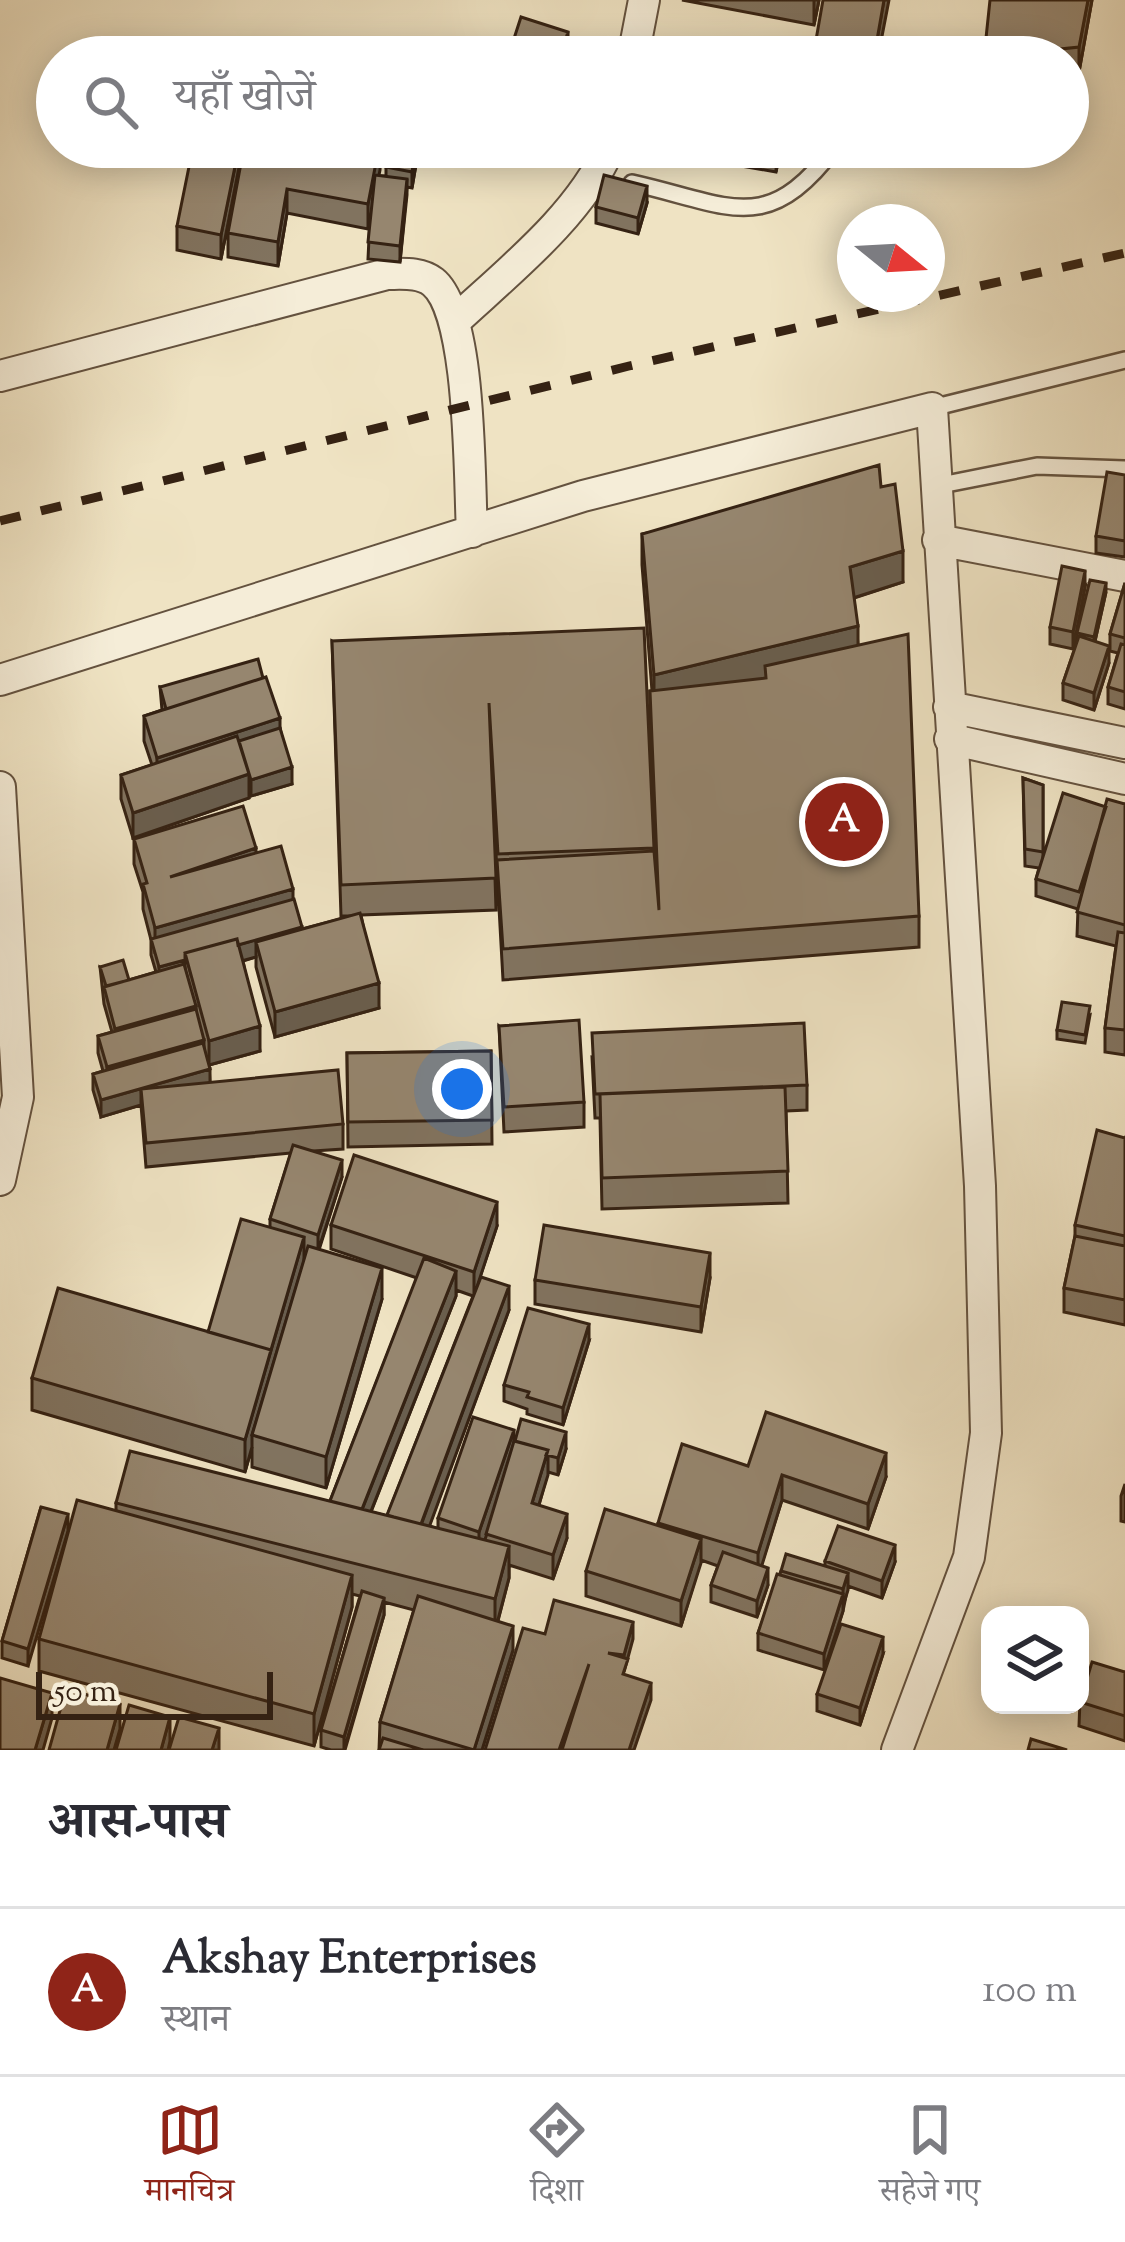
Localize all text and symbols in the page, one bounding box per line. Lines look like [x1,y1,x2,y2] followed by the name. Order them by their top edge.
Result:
[36,36,1089,168] search box
[174,67,315,132] text: यहाँ खोजें
[78,69,144,135] icon: search
[837,204,945,312] north arrow
[805,777,883,867] pin: A
[432,1059,492,1119] your location
[981,1606,1089,1714] map controls
[981,1606,1089,1714] button: layers
[36,1666,273,1719] scale bar
[54,1669,117,1717] text: 50 m
[48,1788,228,1861] text: आस-पास
[162,1929,537,1994] text: Akshay Enterprises
[71,1964,103,2020] text: A
[982,1964,1077,2020] text: 100 m
[162,1994,230,2050] text: स्थान
[145,2097,234,2222] tab: मानचित्र
[524,2097,590,2222] tab: दिशा
[879,2097,980,2222] tab: सहेजे गए

